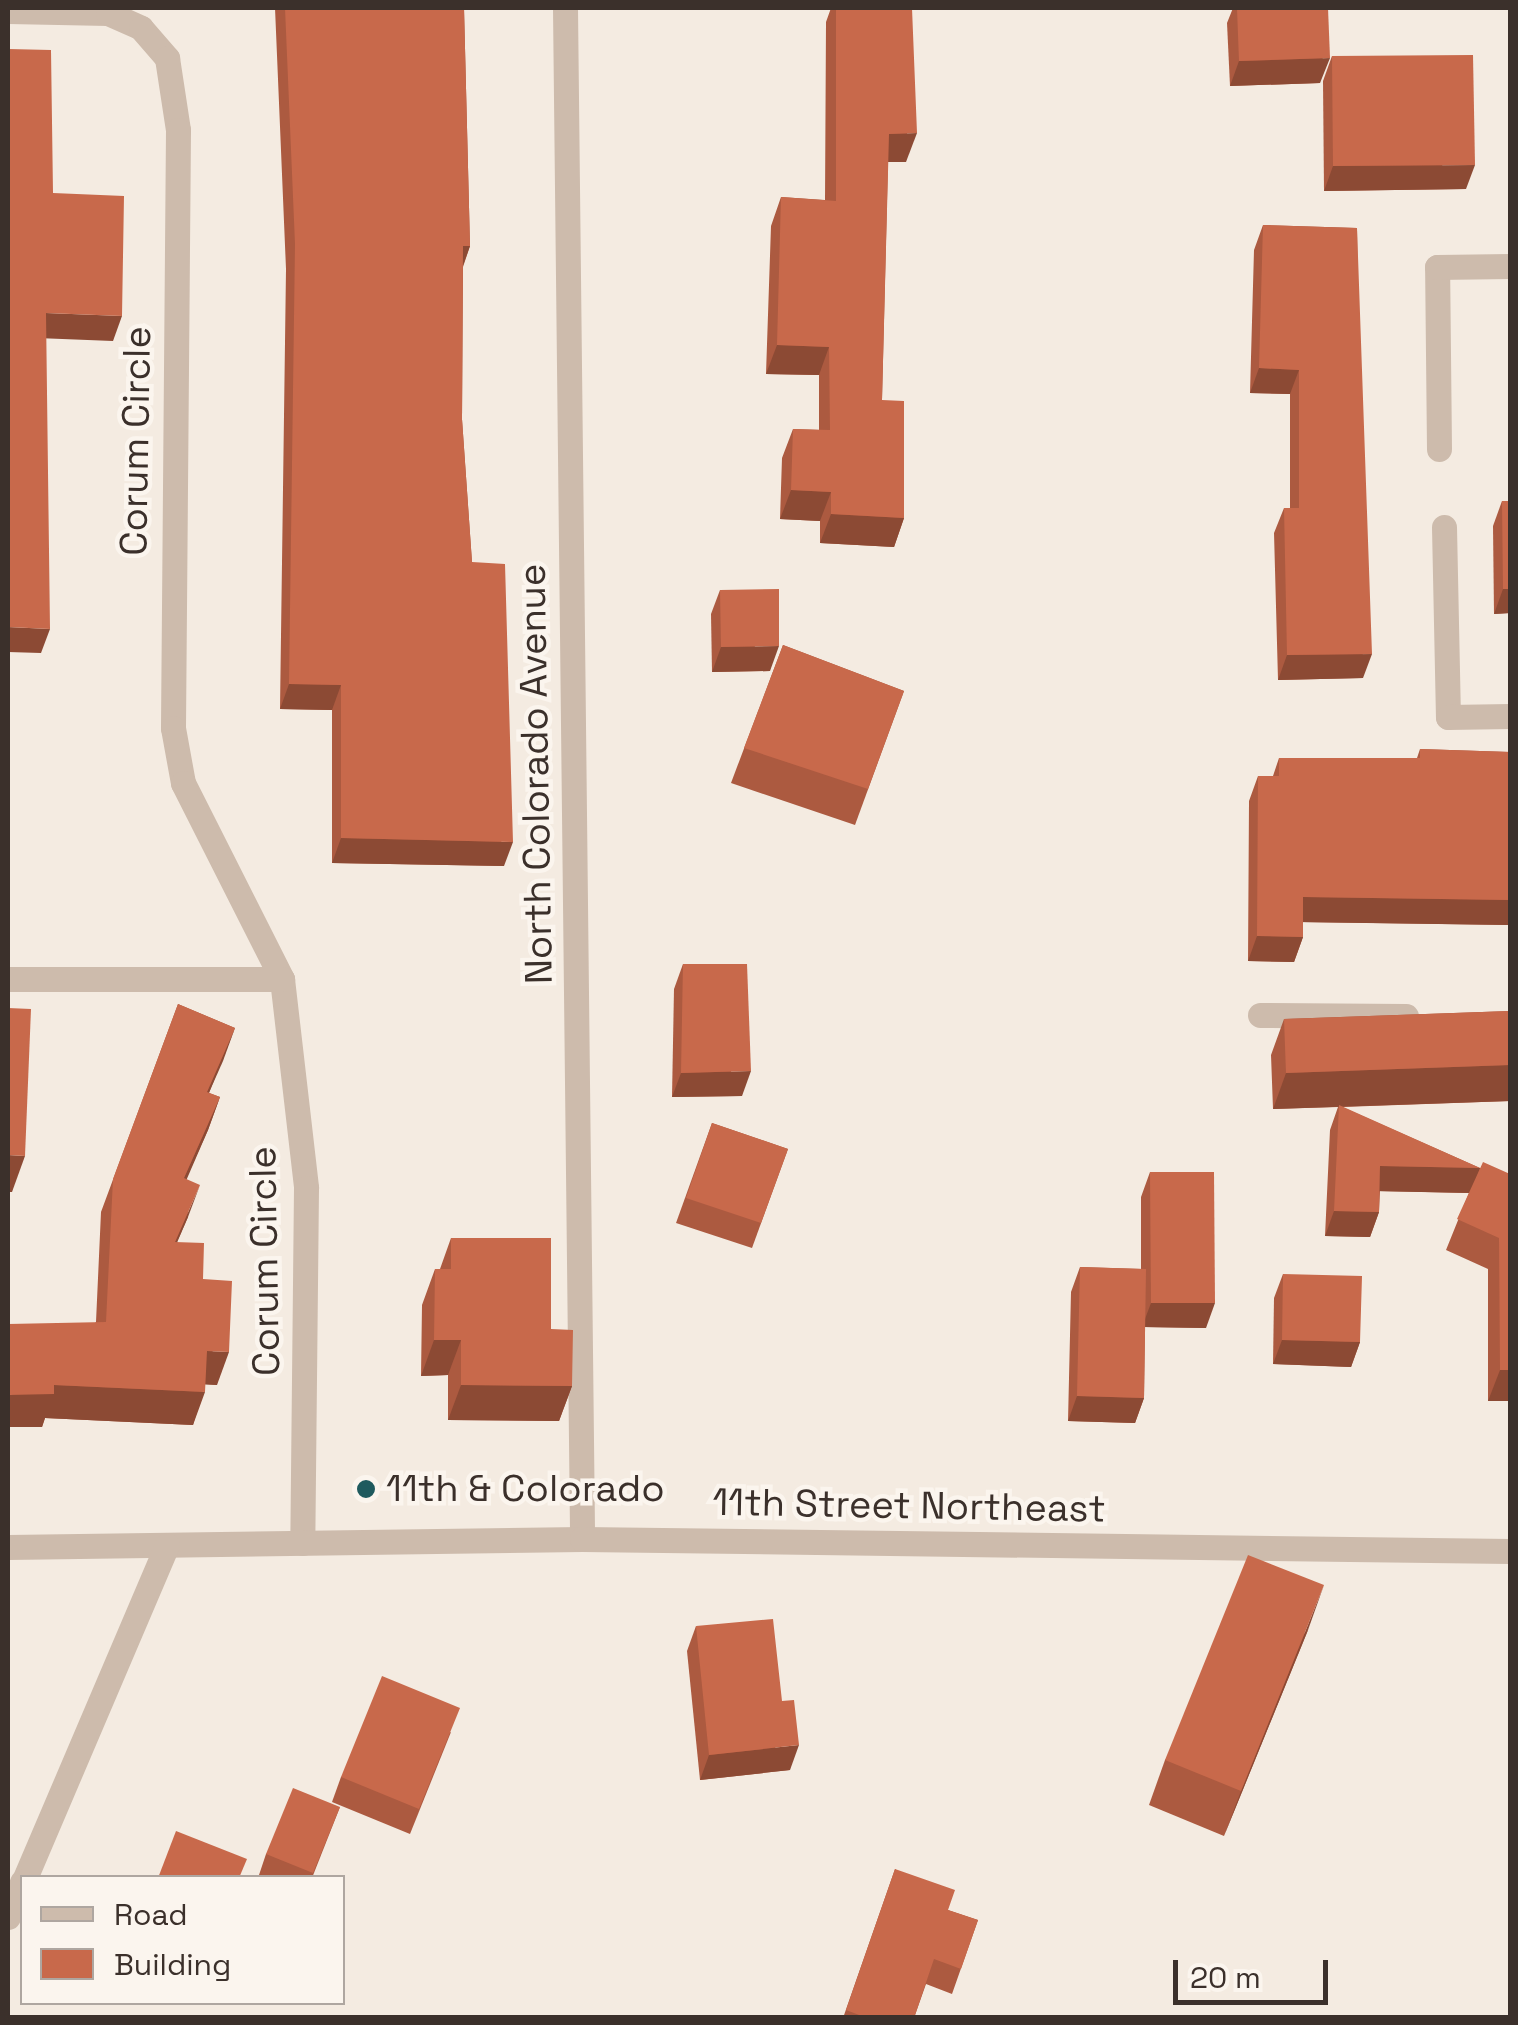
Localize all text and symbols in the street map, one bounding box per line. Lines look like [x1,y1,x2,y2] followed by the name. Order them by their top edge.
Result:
[111,326,161,556] street label: Corum Circle
[510,563,562,985] street label: North Colorado Avenue
[240,1146,290,1376] street label: Corum Circle
[386,1466,665,1512] place label: 11th & Colorado
[355,1478,377,1500] marker: 11th & Colorado
[712,1480,1106,1532] street label: 11th Street Northeast
[20,1875,345,2005] legend
[114,1895,188,1934] text: Road
[1178,1940,1333,2002] scale bar
[114,1945,231,1984] text: Building
[1190,1958,1261,1997] text: 20 m

